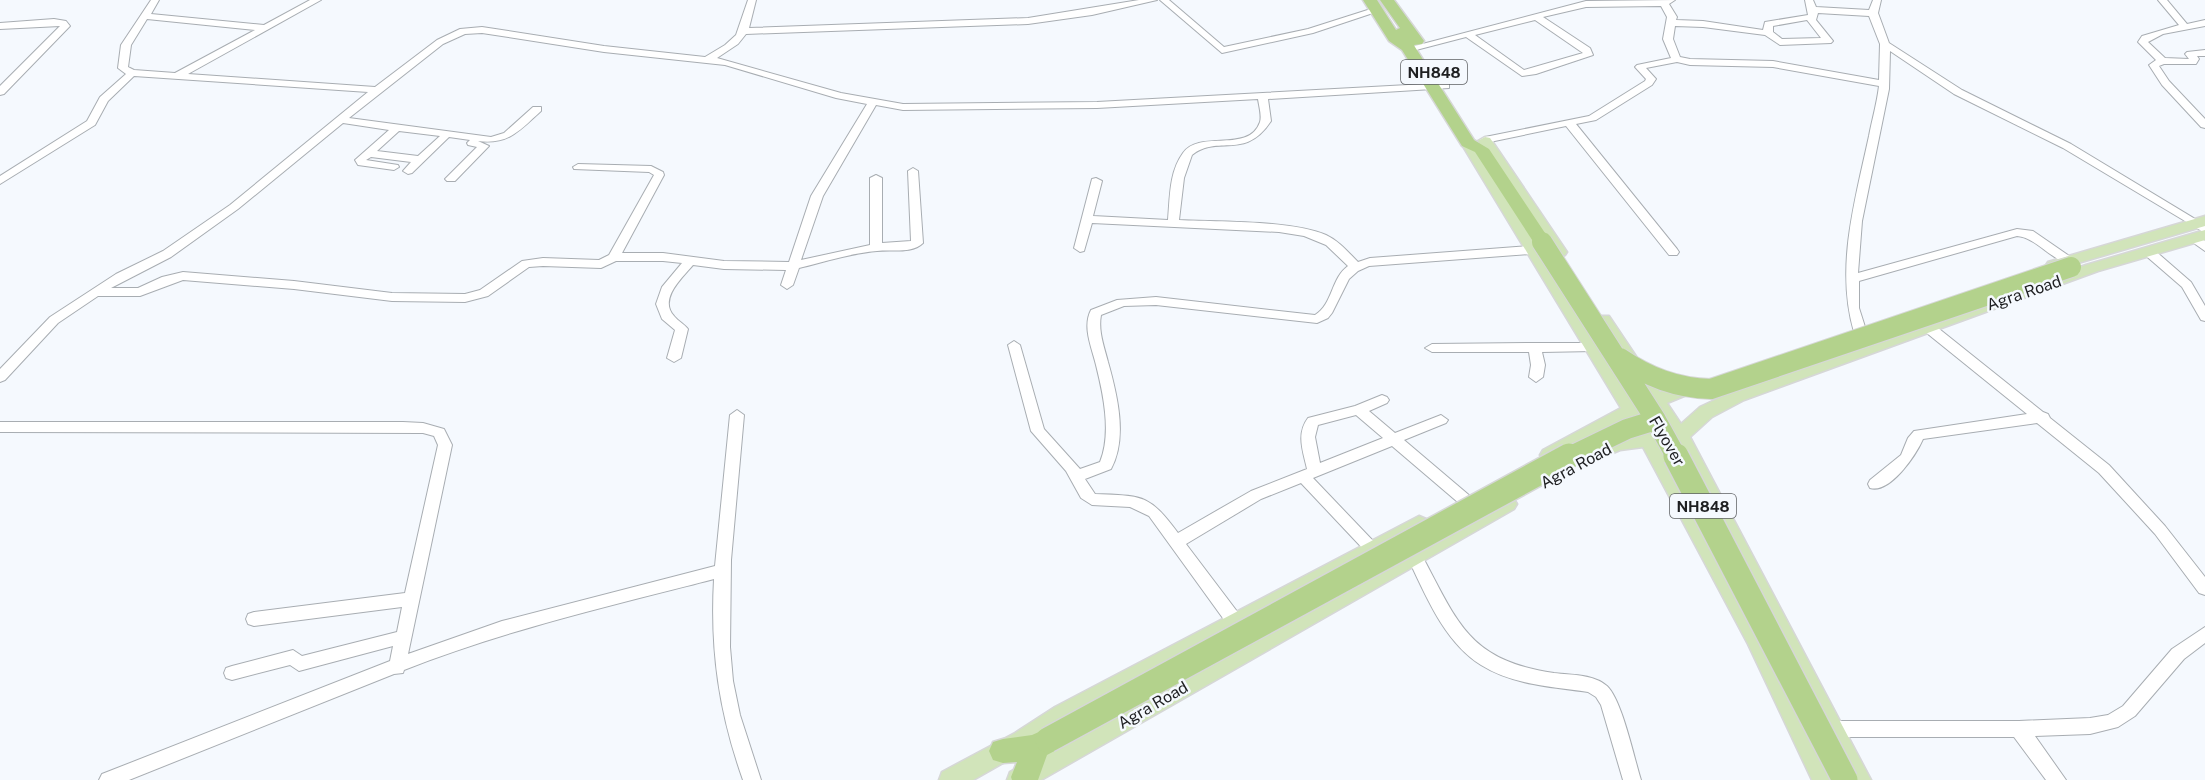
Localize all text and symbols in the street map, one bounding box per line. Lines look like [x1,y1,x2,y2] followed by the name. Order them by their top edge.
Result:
[1401,60,1467,84] road number: NH848
[1984,271,2064,315] street label: Agra Road
[1645,413,1689,469] street label: Flyover
[1537,439,1615,493] street label: Agra Road
[1670,494,1736,518] road number: NH848
[1115,677,1191,733] street label: Agra Road

